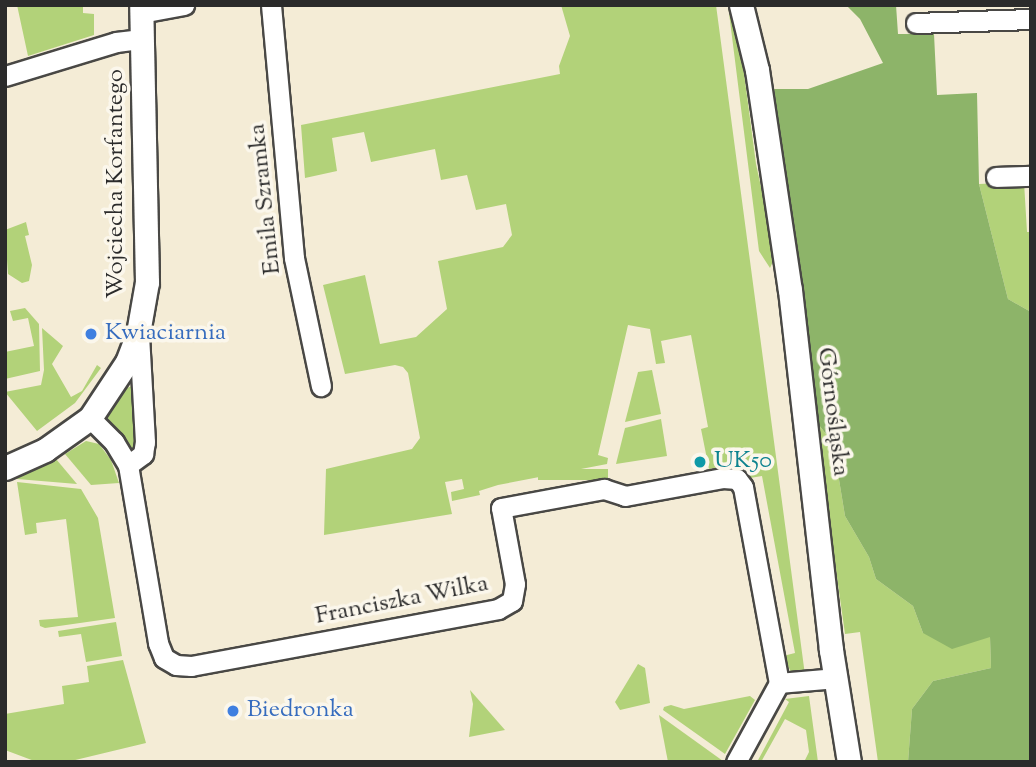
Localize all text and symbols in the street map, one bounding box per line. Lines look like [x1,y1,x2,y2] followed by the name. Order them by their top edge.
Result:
[103,69,131,299] street label: Wojciecha Korfantego
[244,122,288,276] street label: Emila Szramka
[105,320,226,348] place label: Kwiaciarnia
[83,326,99,342] marker: Kwiaciarnia
[810,346,854,478] street label: Górnośląska
[714,448,772,476] place label: UK50
[692,454,708,470] marker: UK50
[313,570,491,632] street label: Franciszka Wilka
[247,697,354,725] place label: Biedronka
[225,703,241,719] marker: Biedronka

